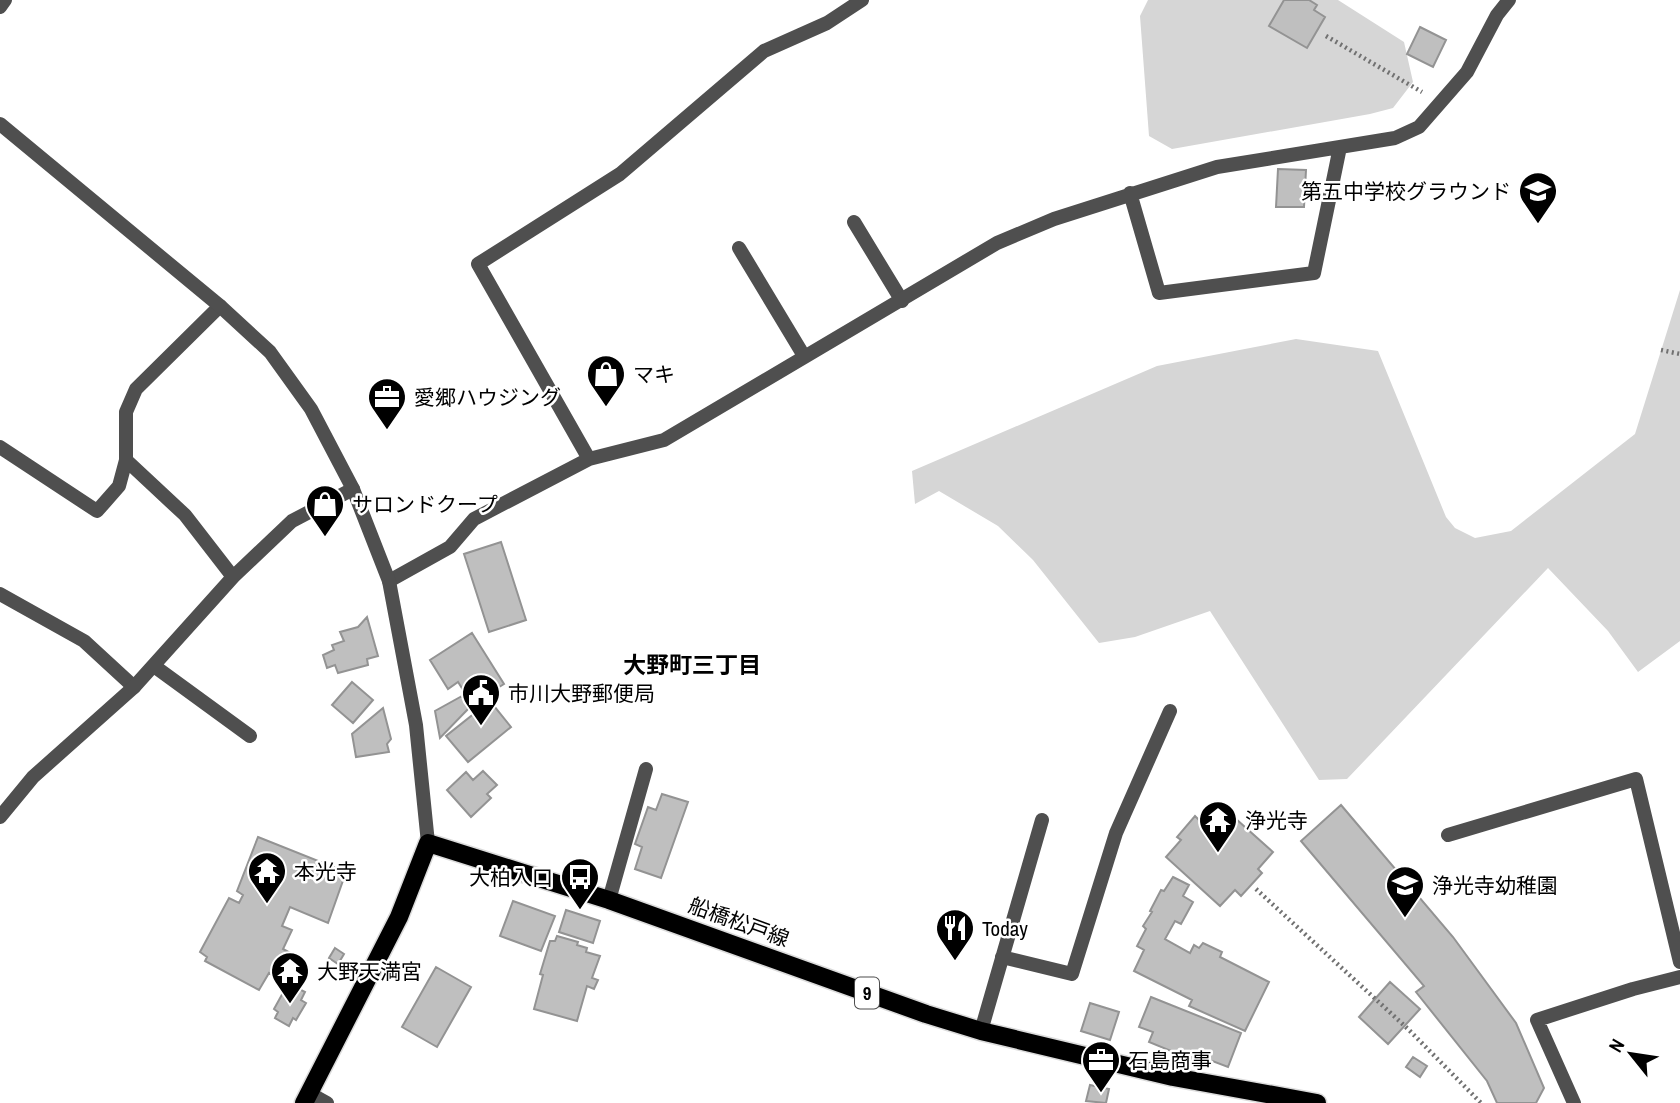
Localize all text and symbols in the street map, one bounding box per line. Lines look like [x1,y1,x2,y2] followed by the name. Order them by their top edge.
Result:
[1517,170,1559,225] school or university icon: 第五中学校グラウンド
[1301,177,1511,206] place label: 第五中学校グラウンド
[585,353,627,408] shop icon: マキ
[633,360,675,389] place label: マキ
[366,376,408,431] office icon: 愛郷ハウジング
[414,383,561,412] place label: 愛郷ハウジング
[304,483,346,538] shop icon: サロンドクープ
[352,490,498,519] place label: サロンドクープ
[623,649,761,680] district label: 大野町三丁目
[460,672,502,727] public building icon: 市川大野郵便局
[508,679,655,708] place label: 市川大野郵便局
[1197,799,1239,854] temple icon: 浄光寺
[1245,806,1308,835] place label: 浄光寺
[246,850,288,905] temple icon: 本光寺
[559,856,601,911] bus stop icon: 大柏入口
[294,857,357,886] place label: 本光寺
[469,863,553,892] place label: 大柏入口
[1384,864,1426,919] school or university icon: 浄光寺幼稚園
[1432,871,1558,900] place label: 浄光寺幼稚園
[685,890,793,954] street label: 船橋松戸線
[934,907,976,962] restaurant icon: Today
[982,914,1028,943] place label: Today
[269,950,311,1005] temple icon: 大野天満宮
[317,957,422,986] place label: 大野天満宮
[855,978,879,1009] road number: 9
[1596,1019,1666,1089] north arrow
[1602,1034,1630,1057] text: N
[1080,1039,1122,1094] office icon: 石島商事
[1128,1046,1212,1075] place label: 石島商事

